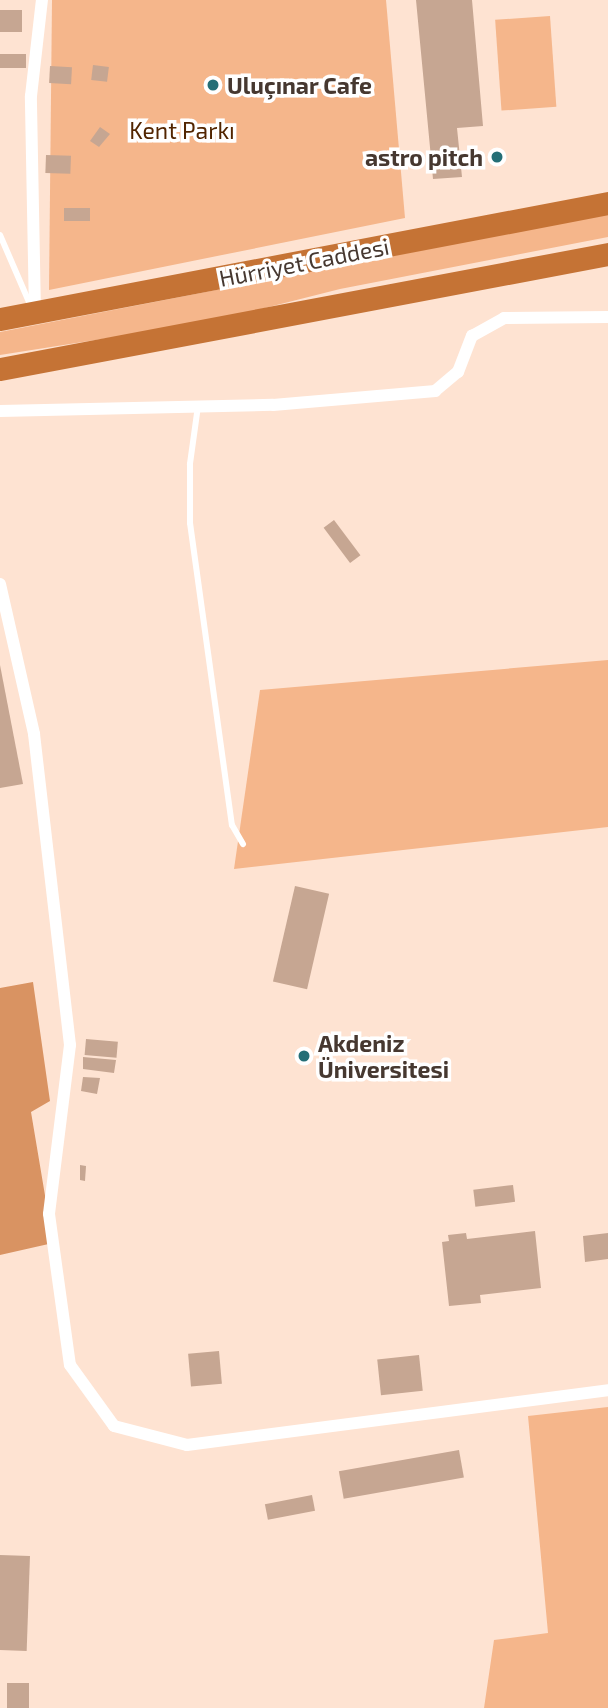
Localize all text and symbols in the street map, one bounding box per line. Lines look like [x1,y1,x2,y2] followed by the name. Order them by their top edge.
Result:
[227,71,373,99] place label: Uluçınar Cafe
[205,77,221,93] marker: Uluçınar Cafe
[129,116,235,144] park label: Kent Parkı
[365,143,483,171] place label: astro pitch
[489,149,505,165] marker: astro pitch
[217,232,391,292] street label: Hürriyet Caddesi
[318,1029,449,1083] place label: Akdeniz Üniversitesi
[296,1048,312,1064] marker: Akdeniz Üniversitesi

